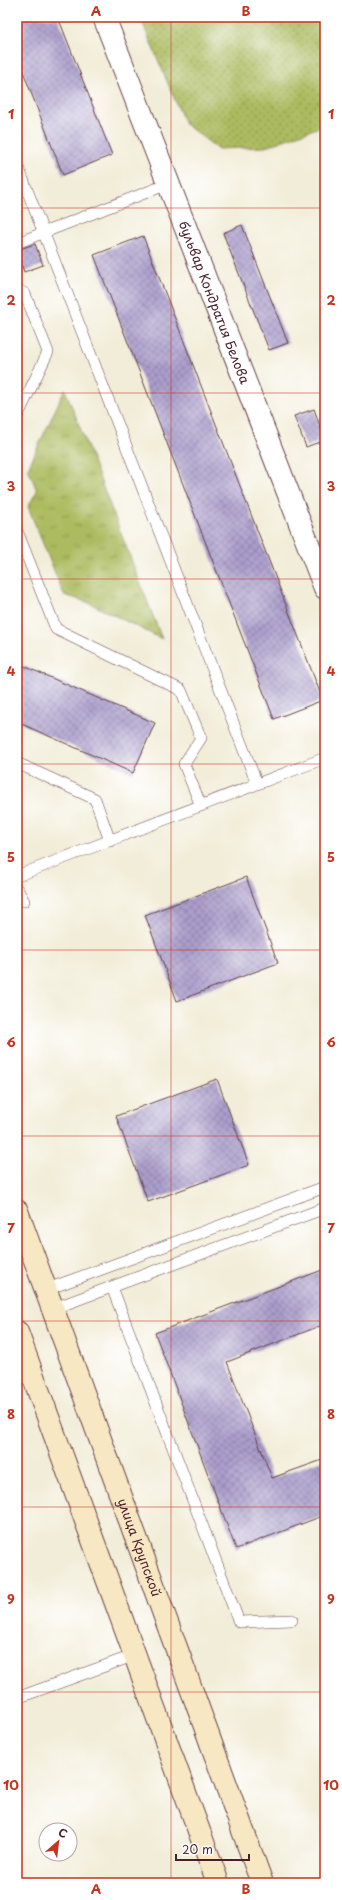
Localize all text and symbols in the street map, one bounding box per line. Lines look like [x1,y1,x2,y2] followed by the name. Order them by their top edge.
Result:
[91,1,101,20] text: A
[242,1,251,20] text: B
[8,104,14,123] text: 1
[328,104,334,123] text: 1
[175,218,255,387] street label: бульвар Кондратия Белова
[6,290,16,309] text: 2
[326,290,336,309] text: 2
[7,476,16,495] text: 3
[327,476,336,495] text: 3
[7,661,16,680] text: 4
[327,661,336,680] text: 4
[7,847,15,866] text: 5
[327,847,335,866] text: 5
[6,1032,16,1051] text: 6
[326,1032,336,1051] text: 6
[7,1218,15,1237] text: 7
[327,1218,335,1237] text: 7
[7,1404,15,1423] text: 8
[327,1404,335,1423] text: 8
[113,1495,167,1599] street label: улица Крупской
[7,1589,15,1608] text: 9
[327,1589,335,1608] text: 9
[3,1775,19,1794] text: 10
[323,1775,339,1794] text: 10
[38,1822,78,1862] north arrow
[55,1823,71,1842] text: С
[176,1836,249,1862] scale bar
[182,1840,213,1858] text: 20 m
[91,1879,101,1898] text: A
[242,1879,251,1898] text: B

